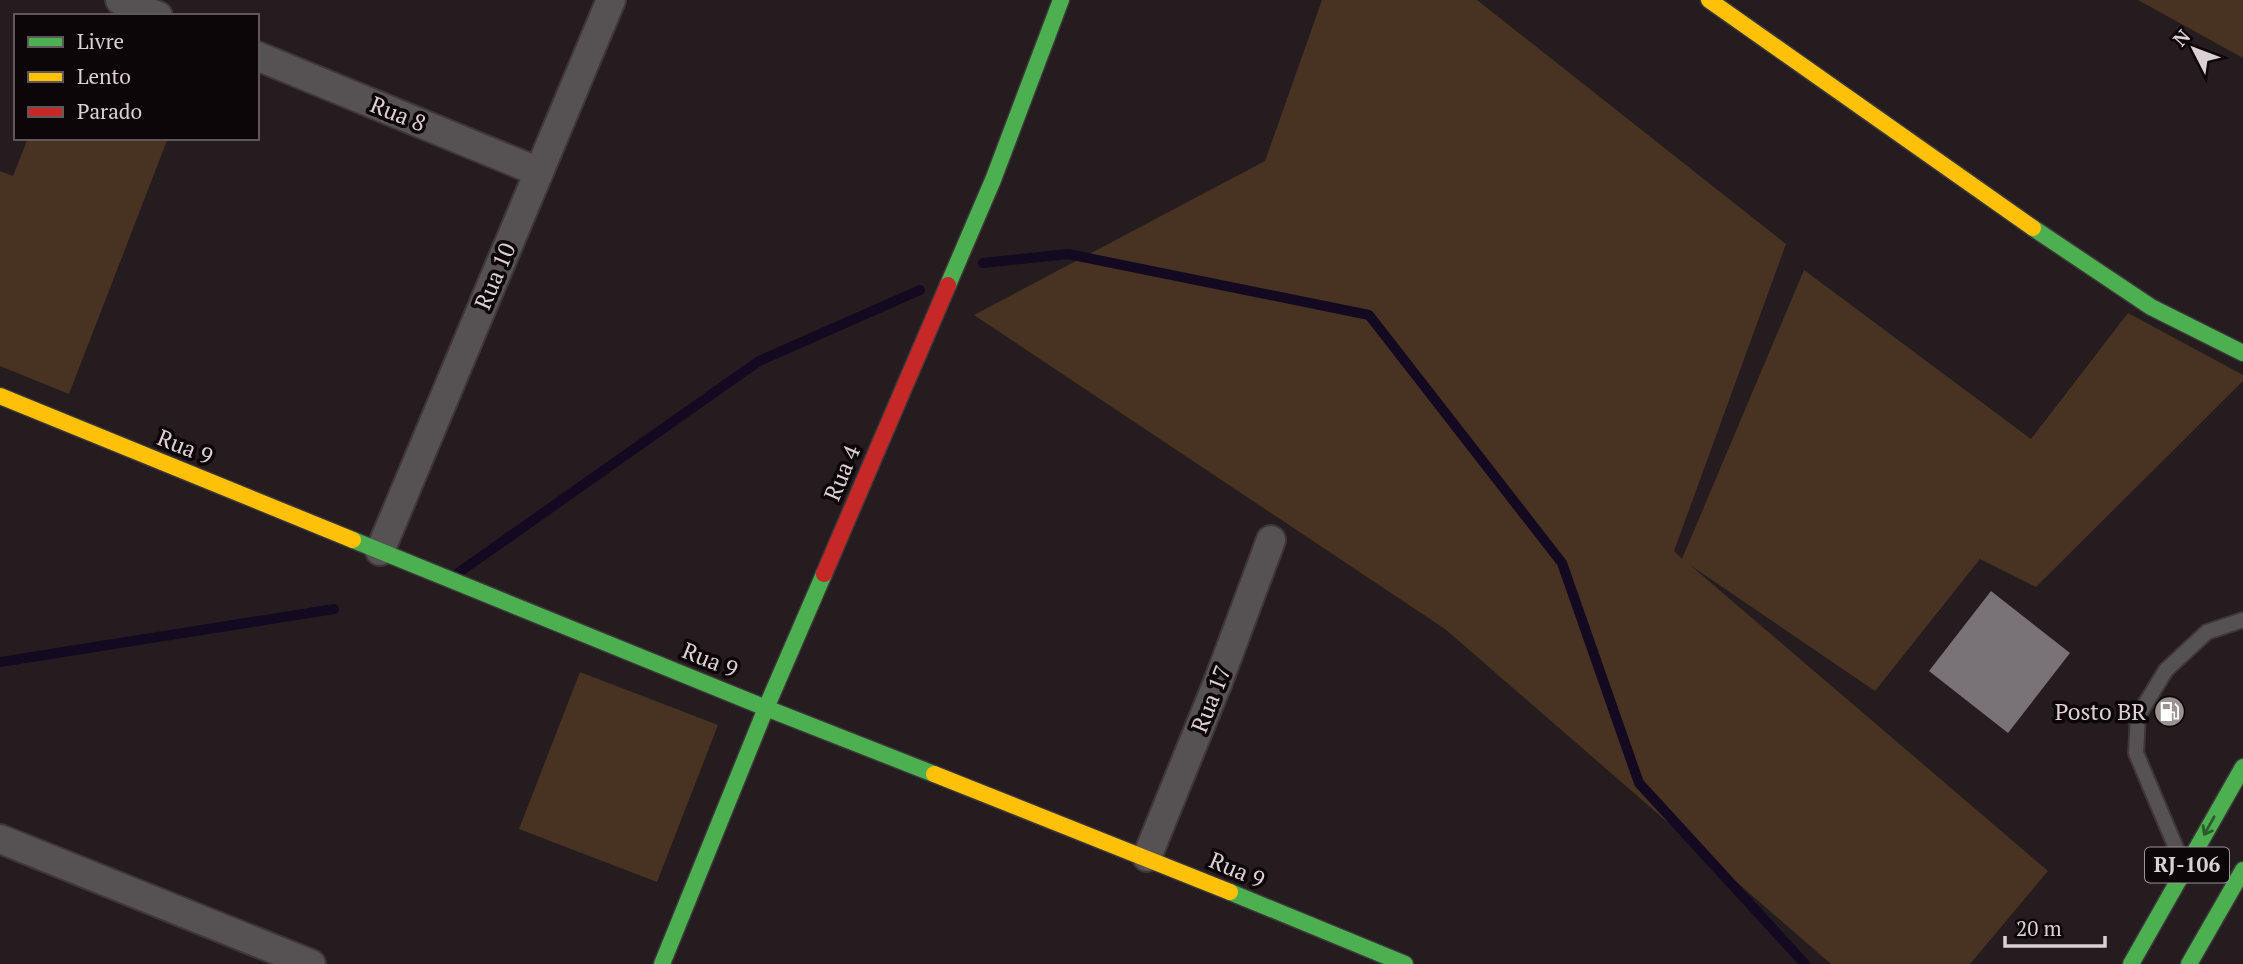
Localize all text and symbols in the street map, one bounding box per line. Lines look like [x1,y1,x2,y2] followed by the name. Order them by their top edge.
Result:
[14,14,259,140] legend
[2159,14,2229,84] north arrow
[2167,23,2196,51] text: N
[77,27,124,55] text: Livre
[77,62,131,90] text: Lento
[366,88,431,139] street label: Rua 8
[77,97,142,125] text: Parado
[467,238,522,314] street label: Rua 10
[153,421,218,472] street label: Rua 9
[816,440,867,505] street label: Rua 4
[678,634,743,685] street label: Rua 9
[1183,661,1238,737] street label: Rua 17
[2152,695,2186,729] fuel station icon: Posto BR
[2055,696,2146,727] place label: Posto BR
[2202,815,2215,836] one-way arrow
[1205,844,1270,895] street label: Rua 9
[2145,848,2229,882] road number: RJ-106
[2005,904,2105,948] scale bar
[2016,914,2062,942] text: 20 m

